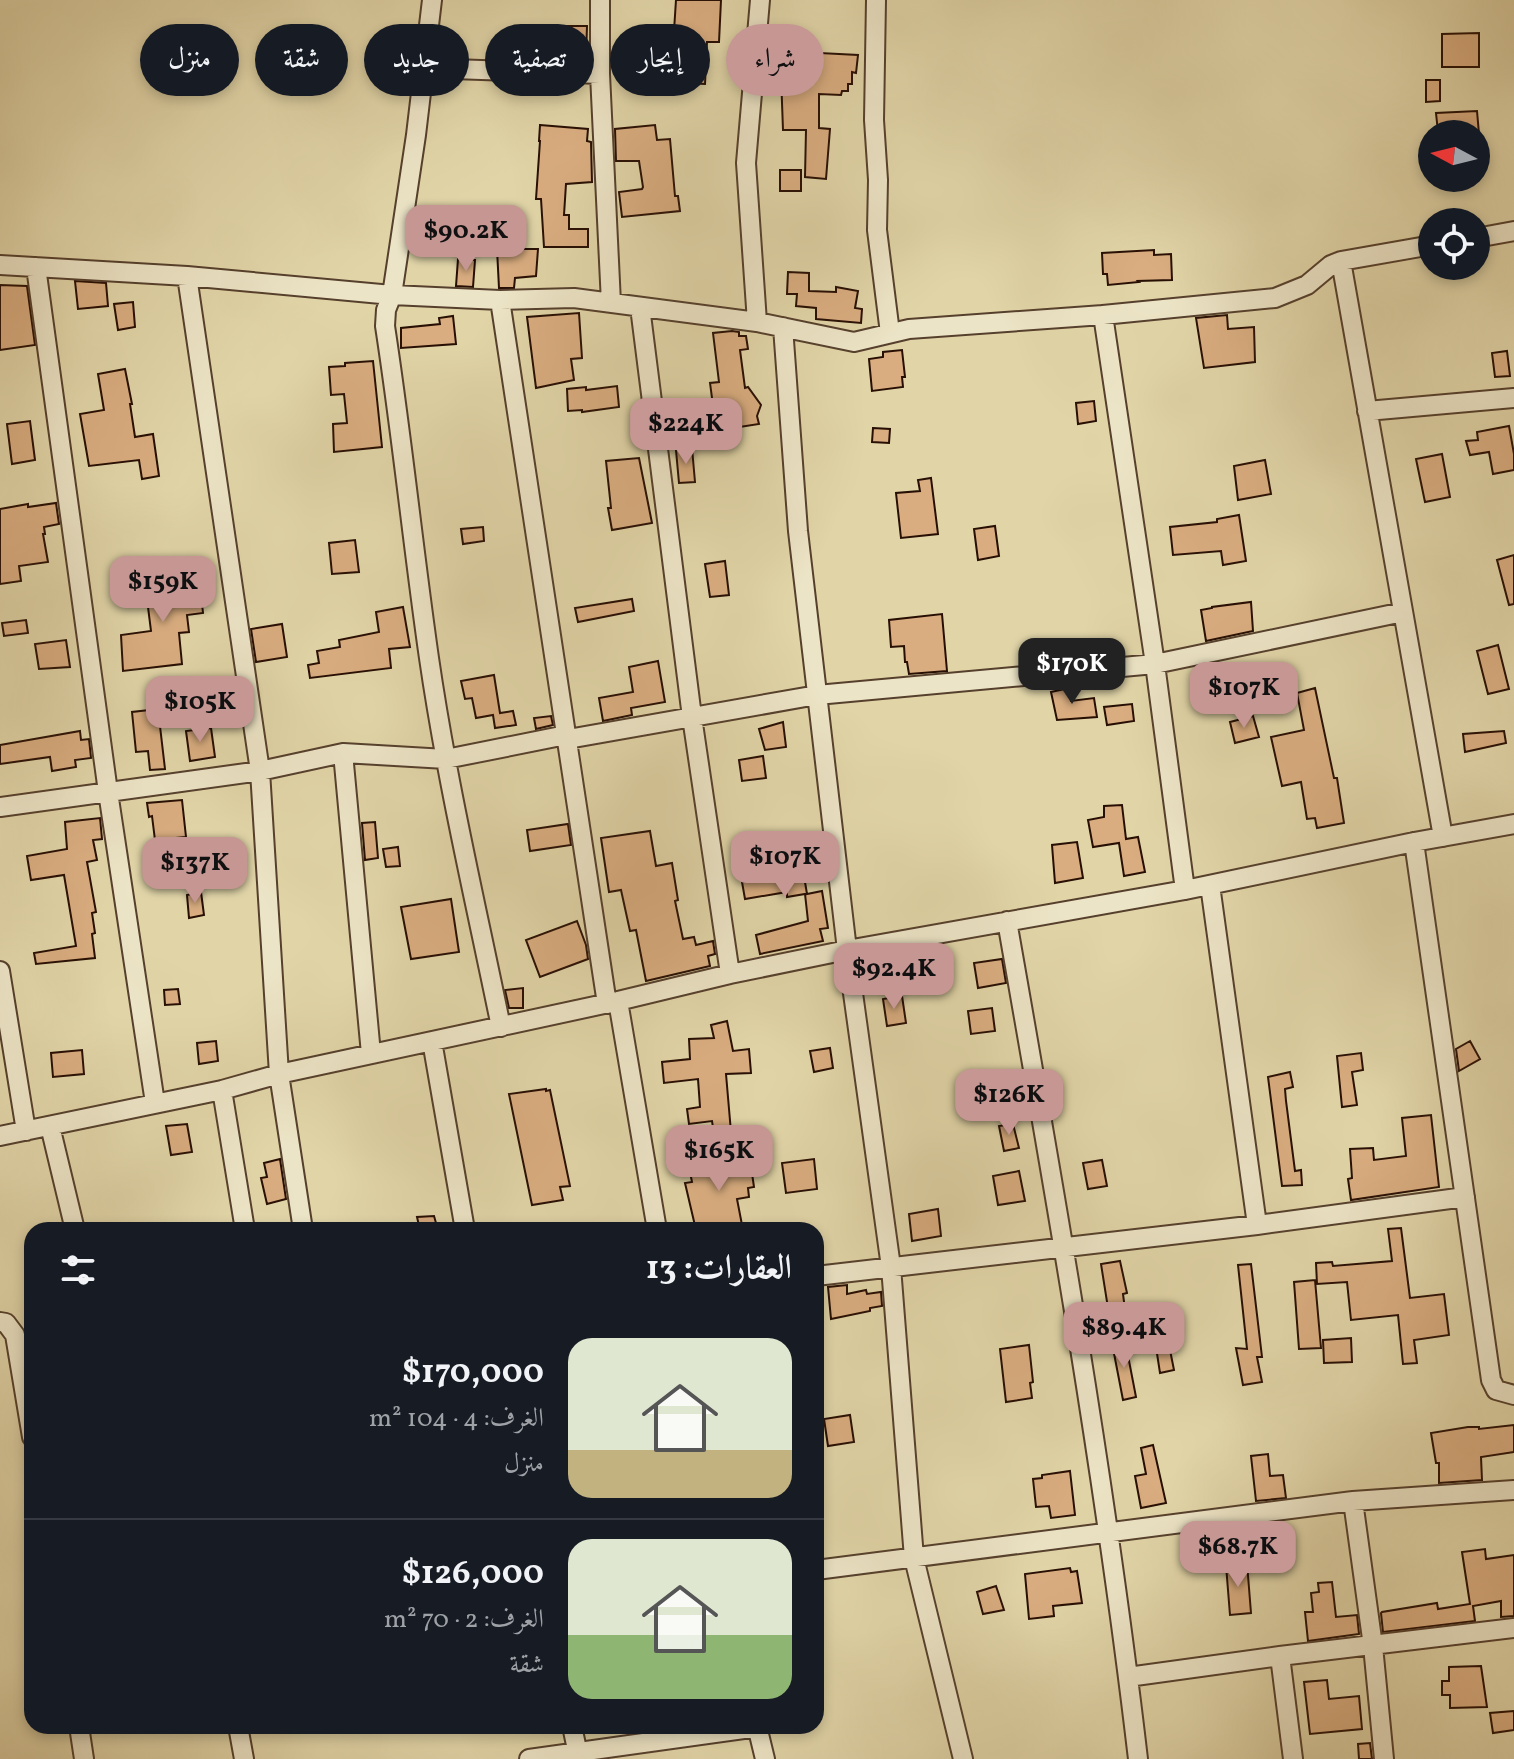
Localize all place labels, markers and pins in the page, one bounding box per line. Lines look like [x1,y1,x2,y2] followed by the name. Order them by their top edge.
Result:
[401,205,531,273] pin: $90.2K
[630,398,742,466] pin: $224K
[107,556,219,624] pin: $159K
[1016,638,1128,706] pin: $170K
[1188,662,1300,730] pin: $107K
[144,676,256,744] pin: $105K
[729,831,841,899] pin: $107K
[139,837,251,905] pin: $137K
[829,943,959,1011] pin: $92.4K
[953,1069,1065,1137] pin: $126K
[663,1125,775,1193] pin: $165K
[1059,1302,1189,1370] pin: $89.4K
[1173,1521,1303,1589] pin: $68.7K

